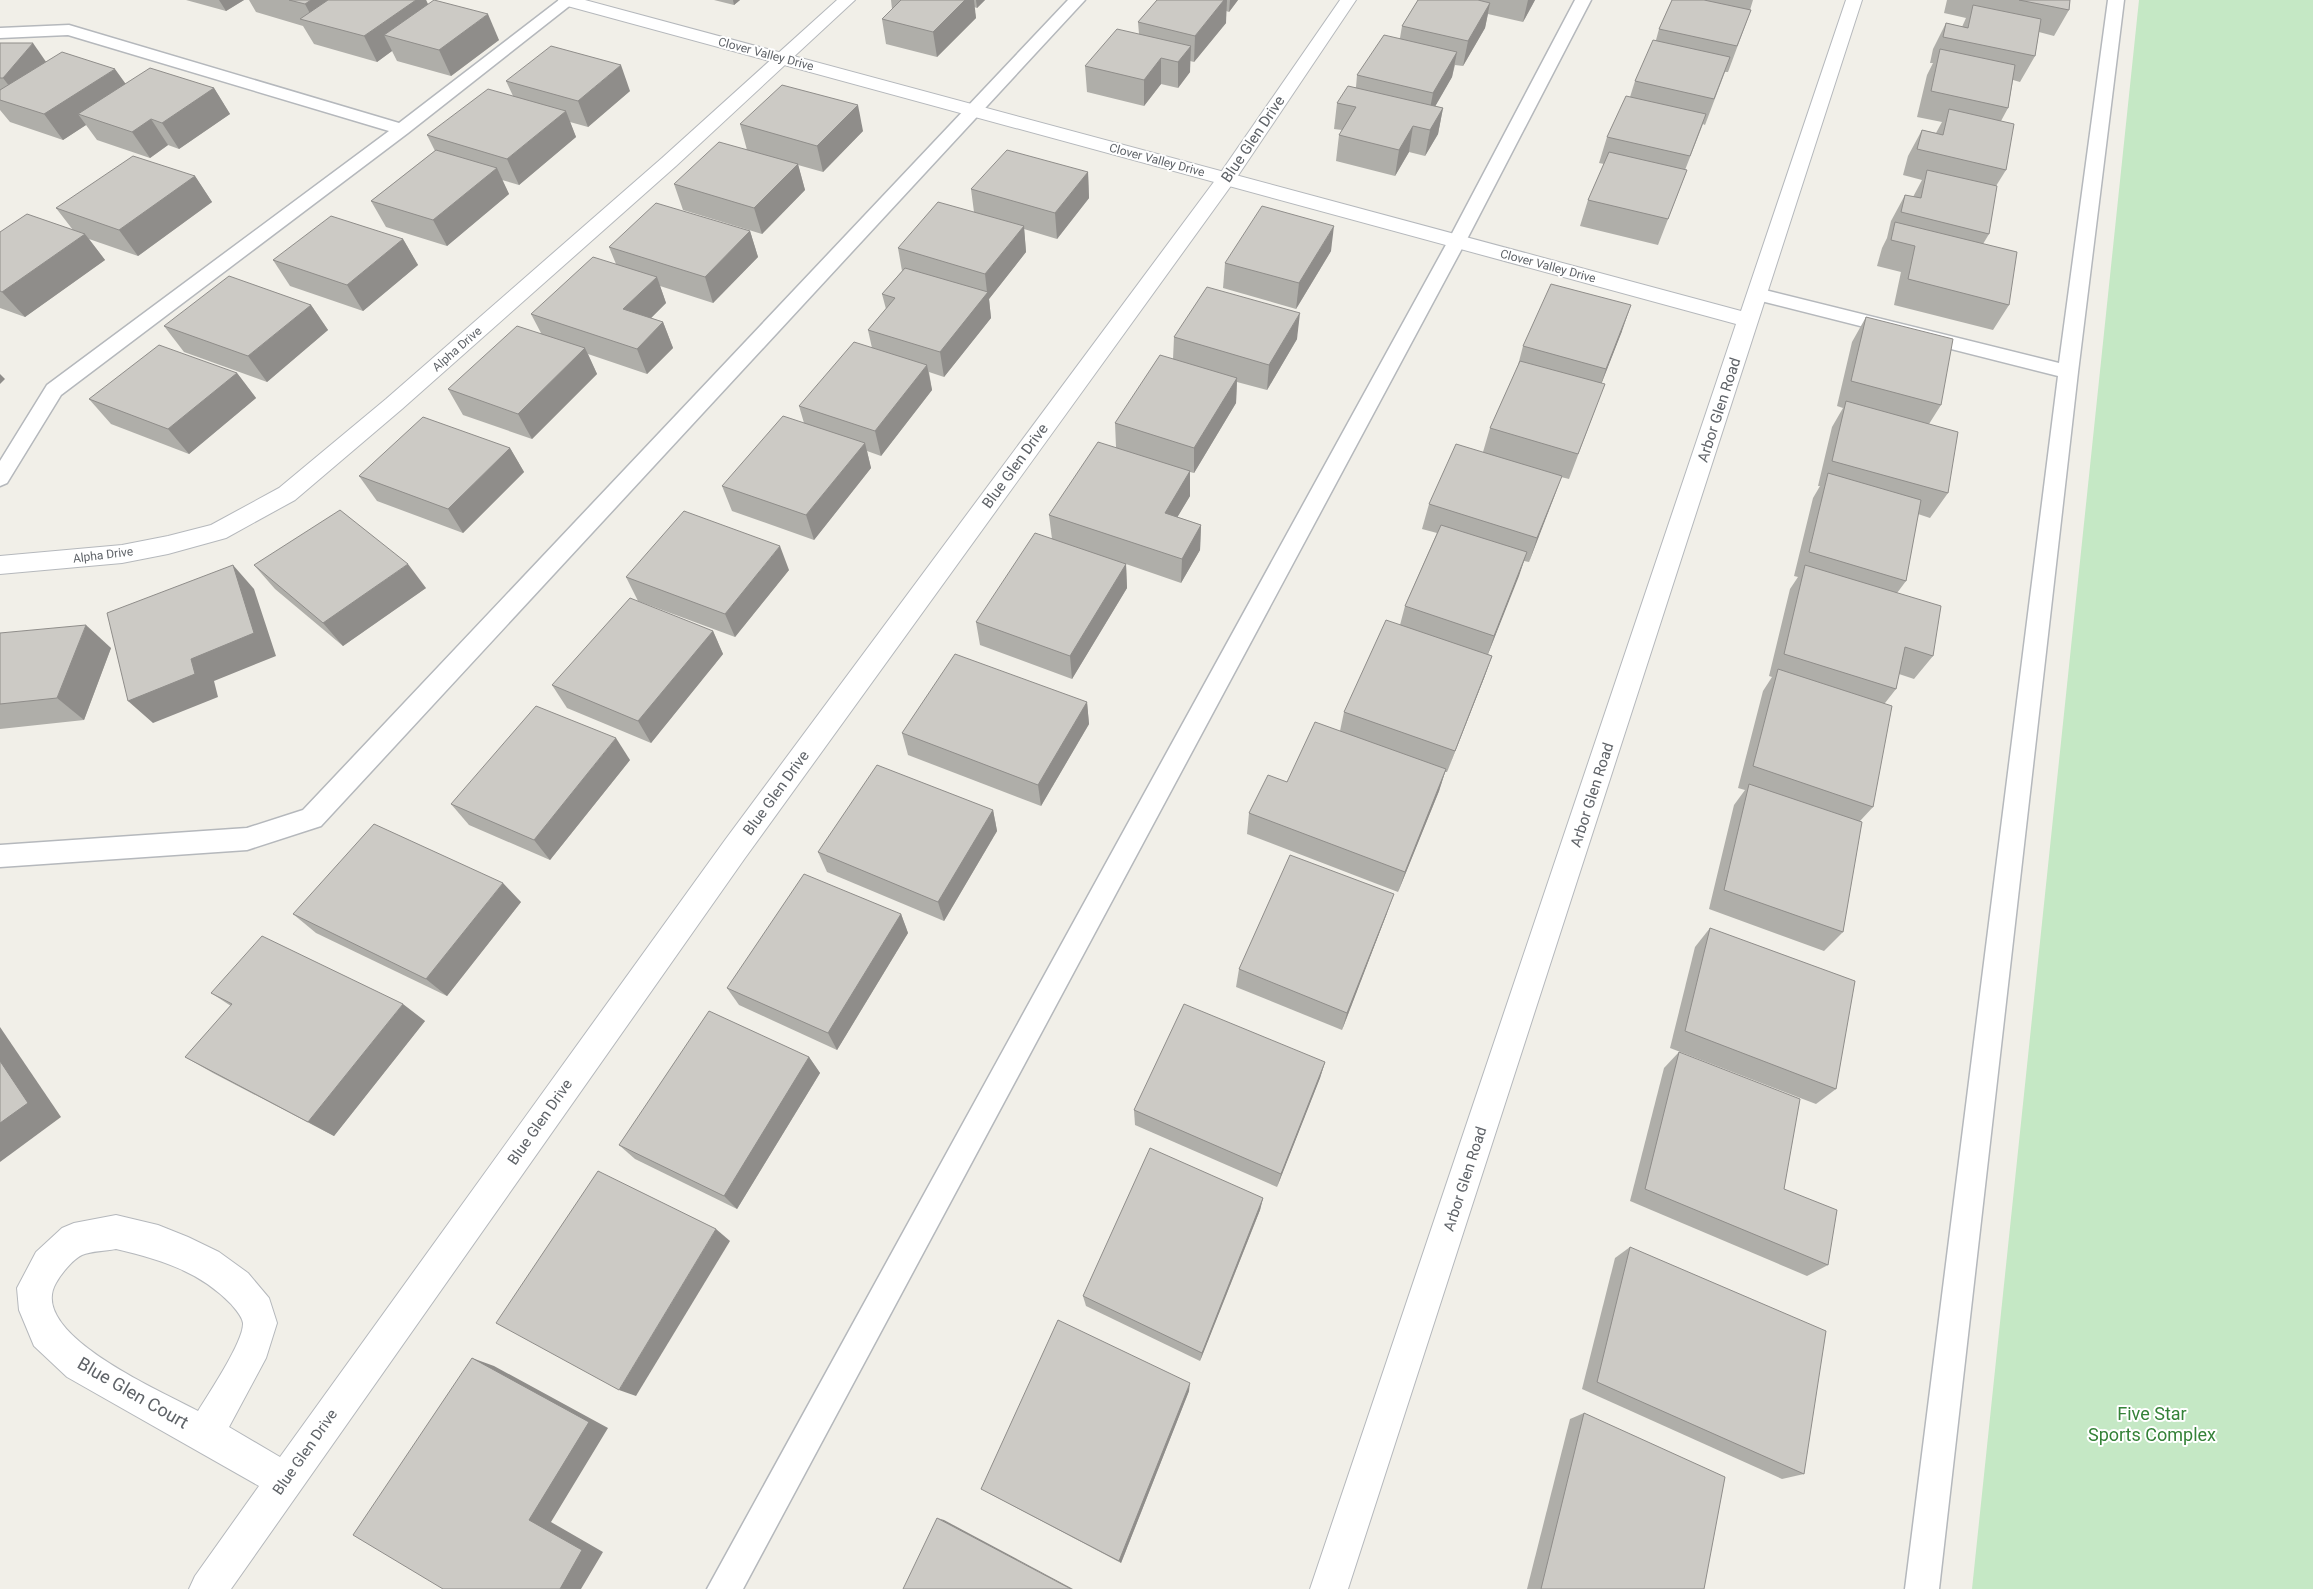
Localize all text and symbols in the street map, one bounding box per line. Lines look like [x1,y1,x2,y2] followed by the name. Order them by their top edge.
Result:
[717,35,815,73] street label: Clover Valley Drive
[1217,92,1289,186] street label: Blue Glen Drive
[1108,141,1206,179] street label: Clover Valley Drive
[1499,247,1597,285] street label: Clover Valley Drive
[430,324,484,374] street label: Alpha Drive
[1694,355,1744,465] street label: Arbor Glen Road
[978,420,1052,512] street label: Blue Glen Drive
[72,544,134,566] street label: Alpha Drive
[1567,740,1617,850] street label: Arbor Glen Road
[739,747,813,839] street label: Blue Glen Drive
[504,1076,576,1168] street label: Blue Glen Drive
[1440,1124,1490,1234] street label: Arbor Glen Road
[74,1352,192,1433] street label: Blue Glen Court
[2088,1403,2216,1445] park label: Five Star Sports Complex
[269,1406,341,1498] street label: Blue Glen Drive

